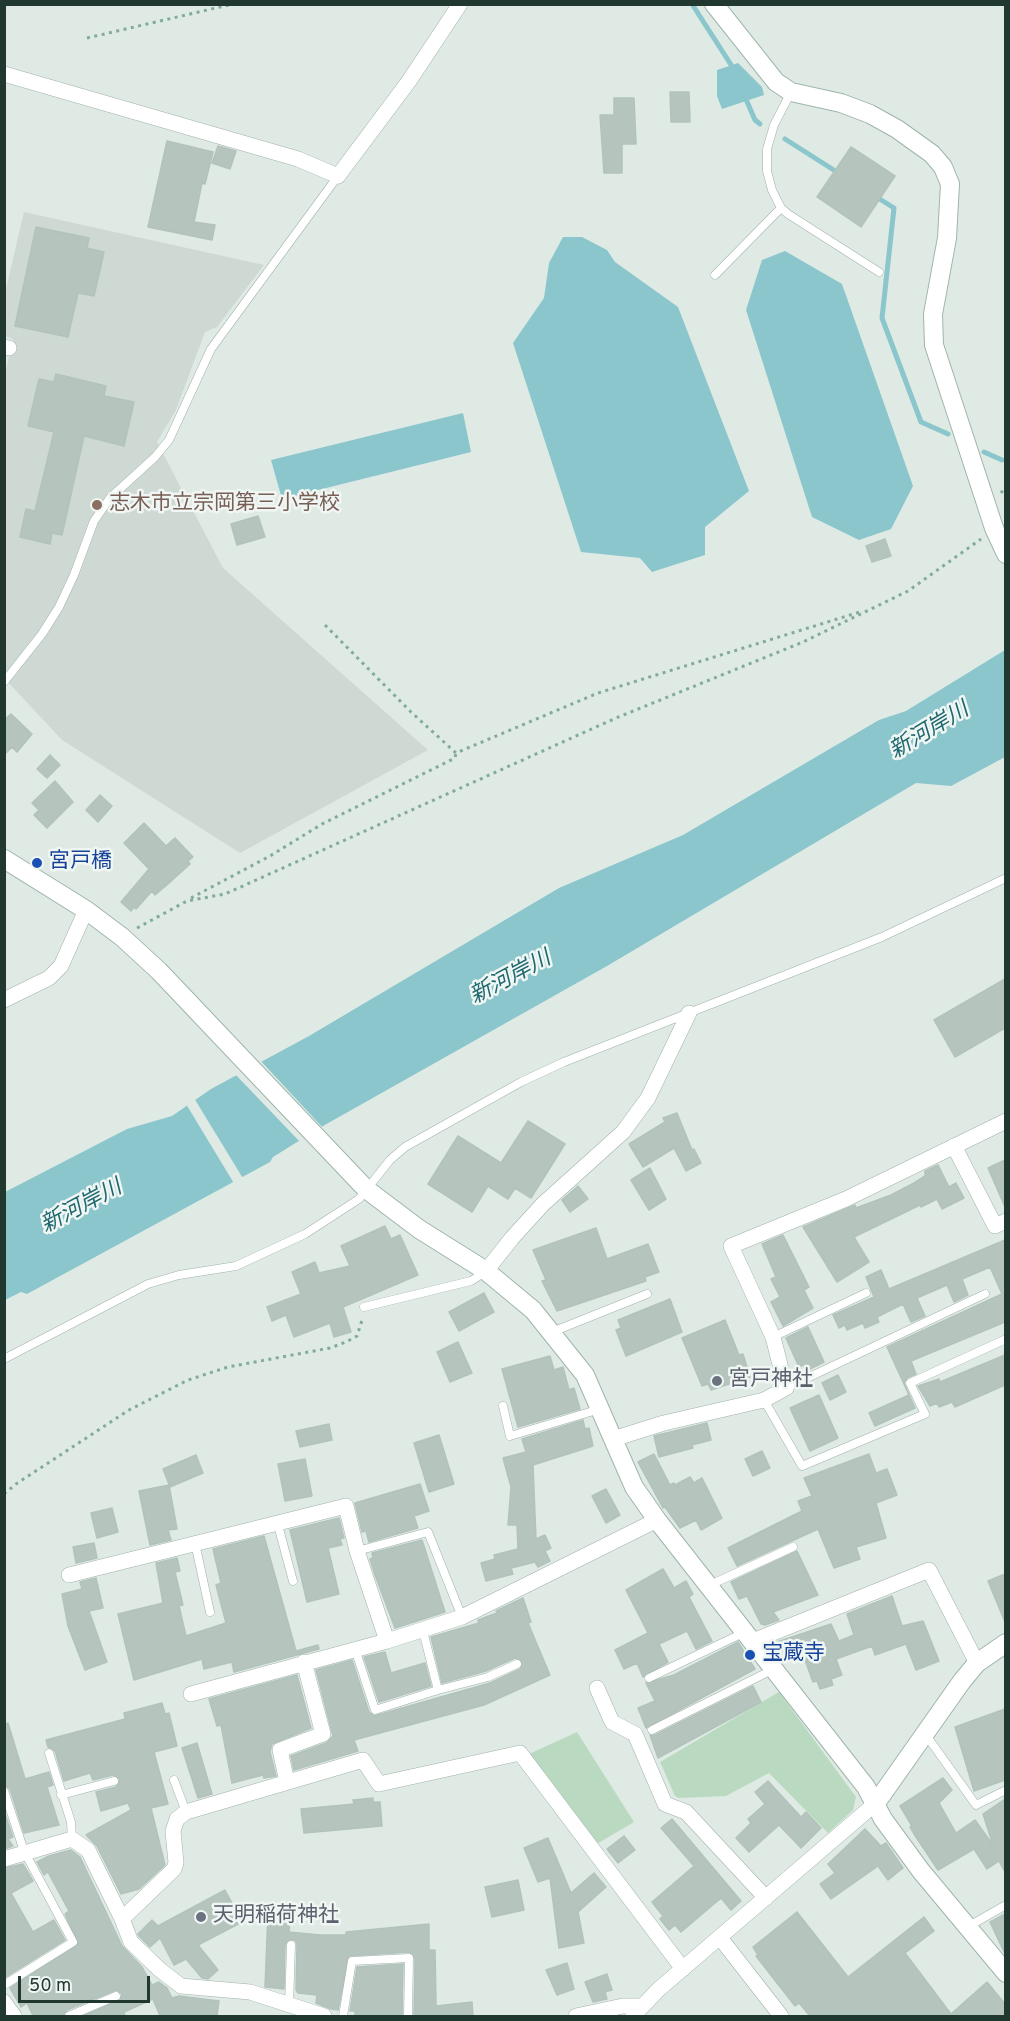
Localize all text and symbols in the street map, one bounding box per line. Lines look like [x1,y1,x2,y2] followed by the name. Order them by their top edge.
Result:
[109,492,340,518] place label: 志木市立宗岡第三小学校
[90,498,104,512] marker: 志木市立宗岡第三小学校
[885,698,975,766] water label: 新河岸川
[49,850,112,876] place label: 宮戸橋
[30,856,44,870] marker: 宮戸橋
[466,947,556,1011] water label: 新河岸川
[37,1176,127,1240] water label: 新河岸川
[729,1368,813,1394] place label: 宮戸神社
[710,1374,724,1388] marker: 宮戸神社
[762,1642,825,1668] place label: 宝蔵寺
[743,1648,757,1662] marker: 宝蔵寺
[213,1904,339,1930] place label: 天明稲荷神社
[194,1910,208,1924] marker: 天明稲荷神社
[21,1964,153,2002] scale bar
[29,1975,71,1998] text: 50 m

